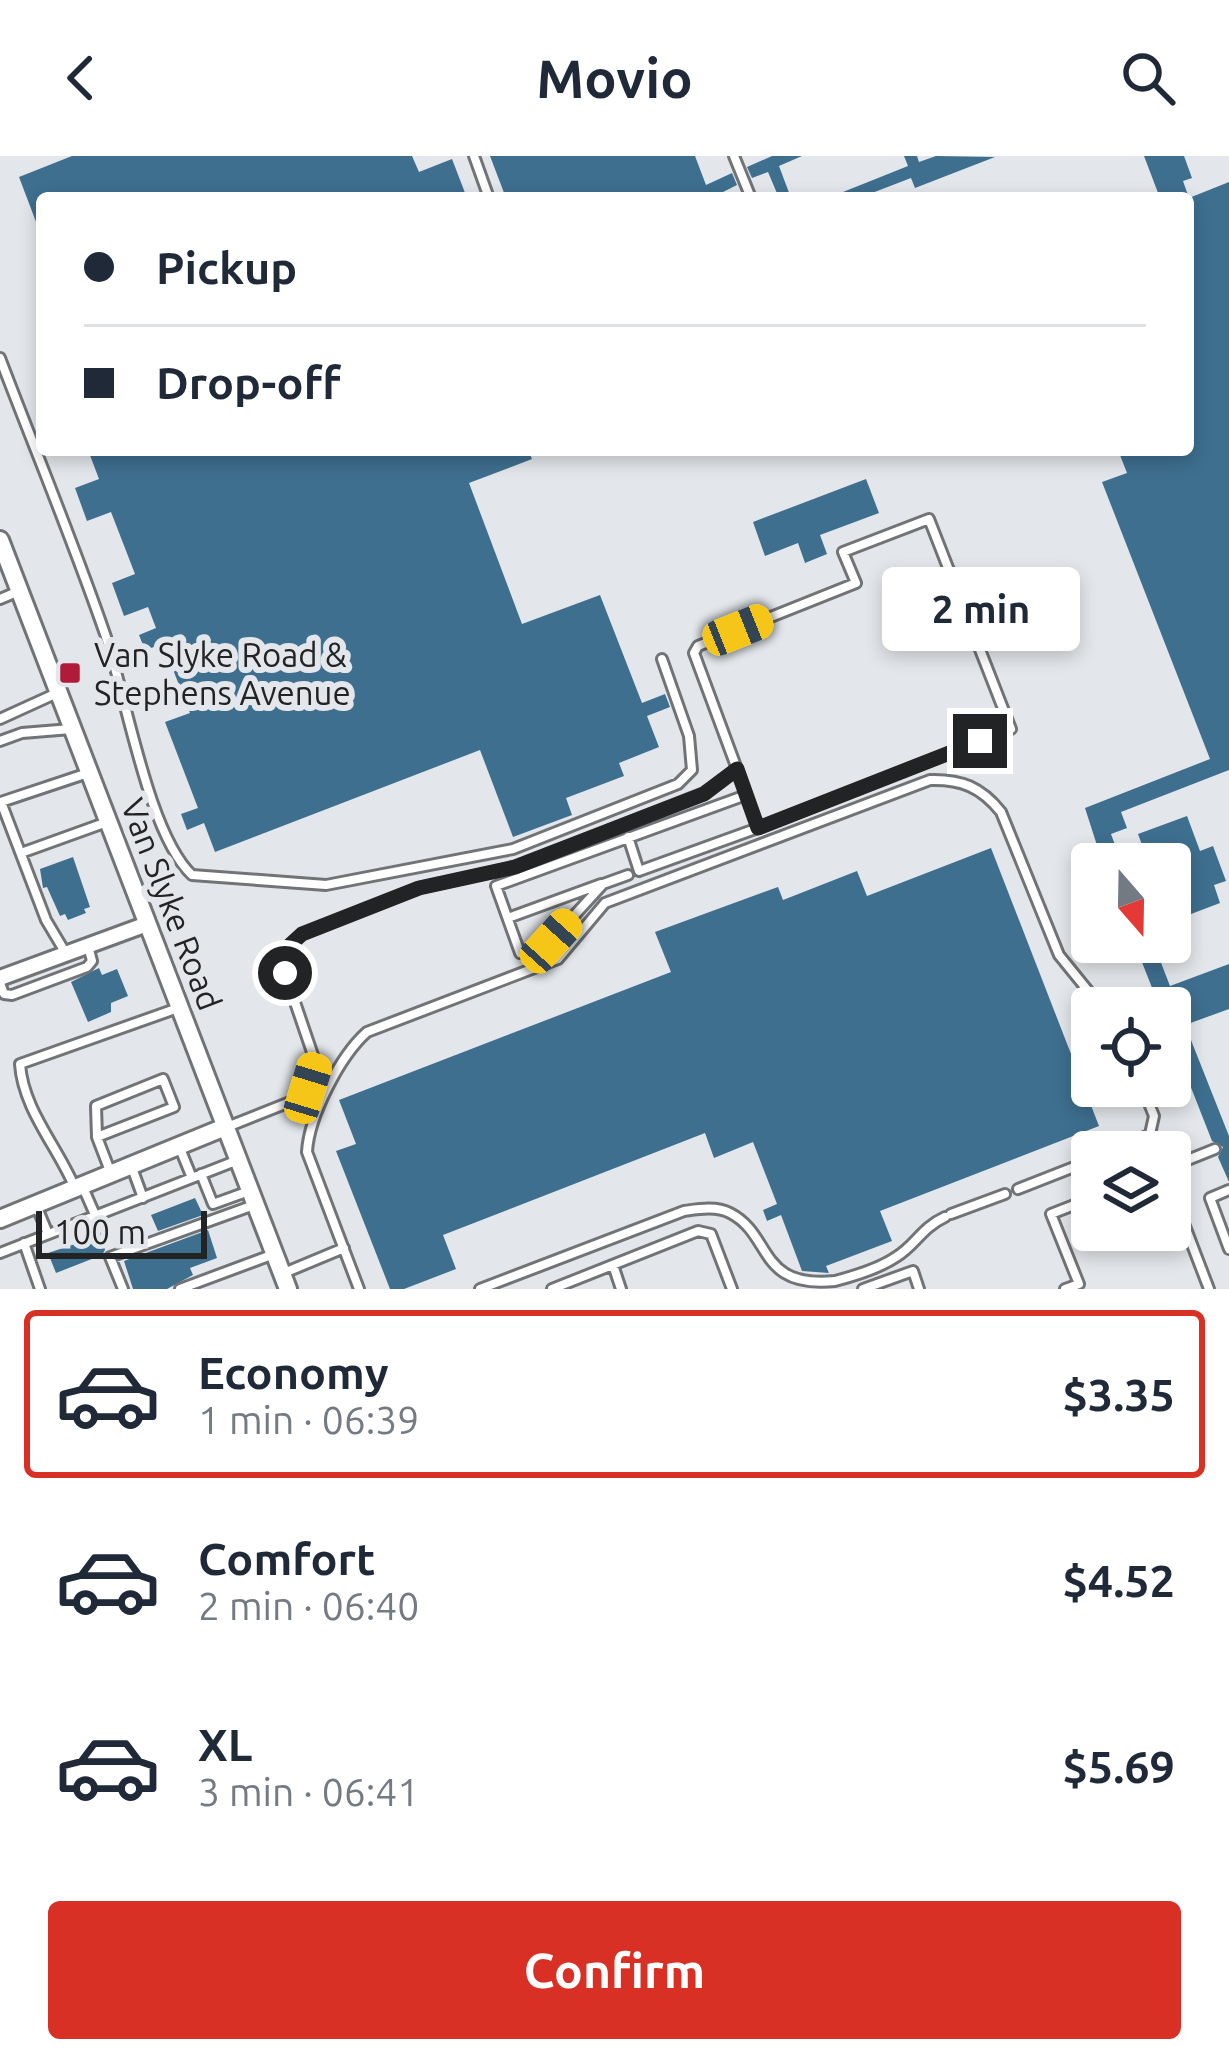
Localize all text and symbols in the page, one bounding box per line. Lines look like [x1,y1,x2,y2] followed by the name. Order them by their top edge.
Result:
[48,45,114,111] icon: back
[1115,45,1181,111] icon: search
[536,48,693,108] text: Movio
[156,242,297,293] text: Pickup
[156,357,341,408] text: Drop-off
[881,567,1079,651] callout: 2 min
[932,587,1030,630] text: 2 min
[698,600,778,660] car
[94,636,351,711] place label: Van Slyke Road & Stephens Avenue
[57,660,83,686] marker: Van Slyke Road & Stephens Avenue
[953,714,1007,768] route end
[115,793,229,1015] street label: Van Slyke Road
[1071,843,1191,963] north arrow
[1071,843,1191,1251] map controls
[514,902,588,980] car
[258,946,312,1000] route start
[1071,987,1191,1107] button: locate
[280,1048,336,1128] car
[1071,1131,1191,1251] button: layers
[36,1205,207,1258] scale bar
[54,1213,146,1250] text: 100 m
[54,1340,162,1448] icon: car
[198,1347,389,1398] text: Economy
[1062,1369,1175,1420] text: $3.35
[198,1398,419,1441] text: 1 min · 06:39
[54,1526,162,1634] icon: car
[198,1533,375,1584] text: Comfort
[1062,1555,1175,1606] text: $4.52
[198,1584,419,1627] text: 2 min · 06:40
[54,1712,162,1820] icon: car
[198,1719,252,1770] text: XL
[1062,1741,1175,1792] text: $5.69
[198,1770,419,1813] text: 3 min · 06:41
[48,1901,1181,2039] button: Confirm

